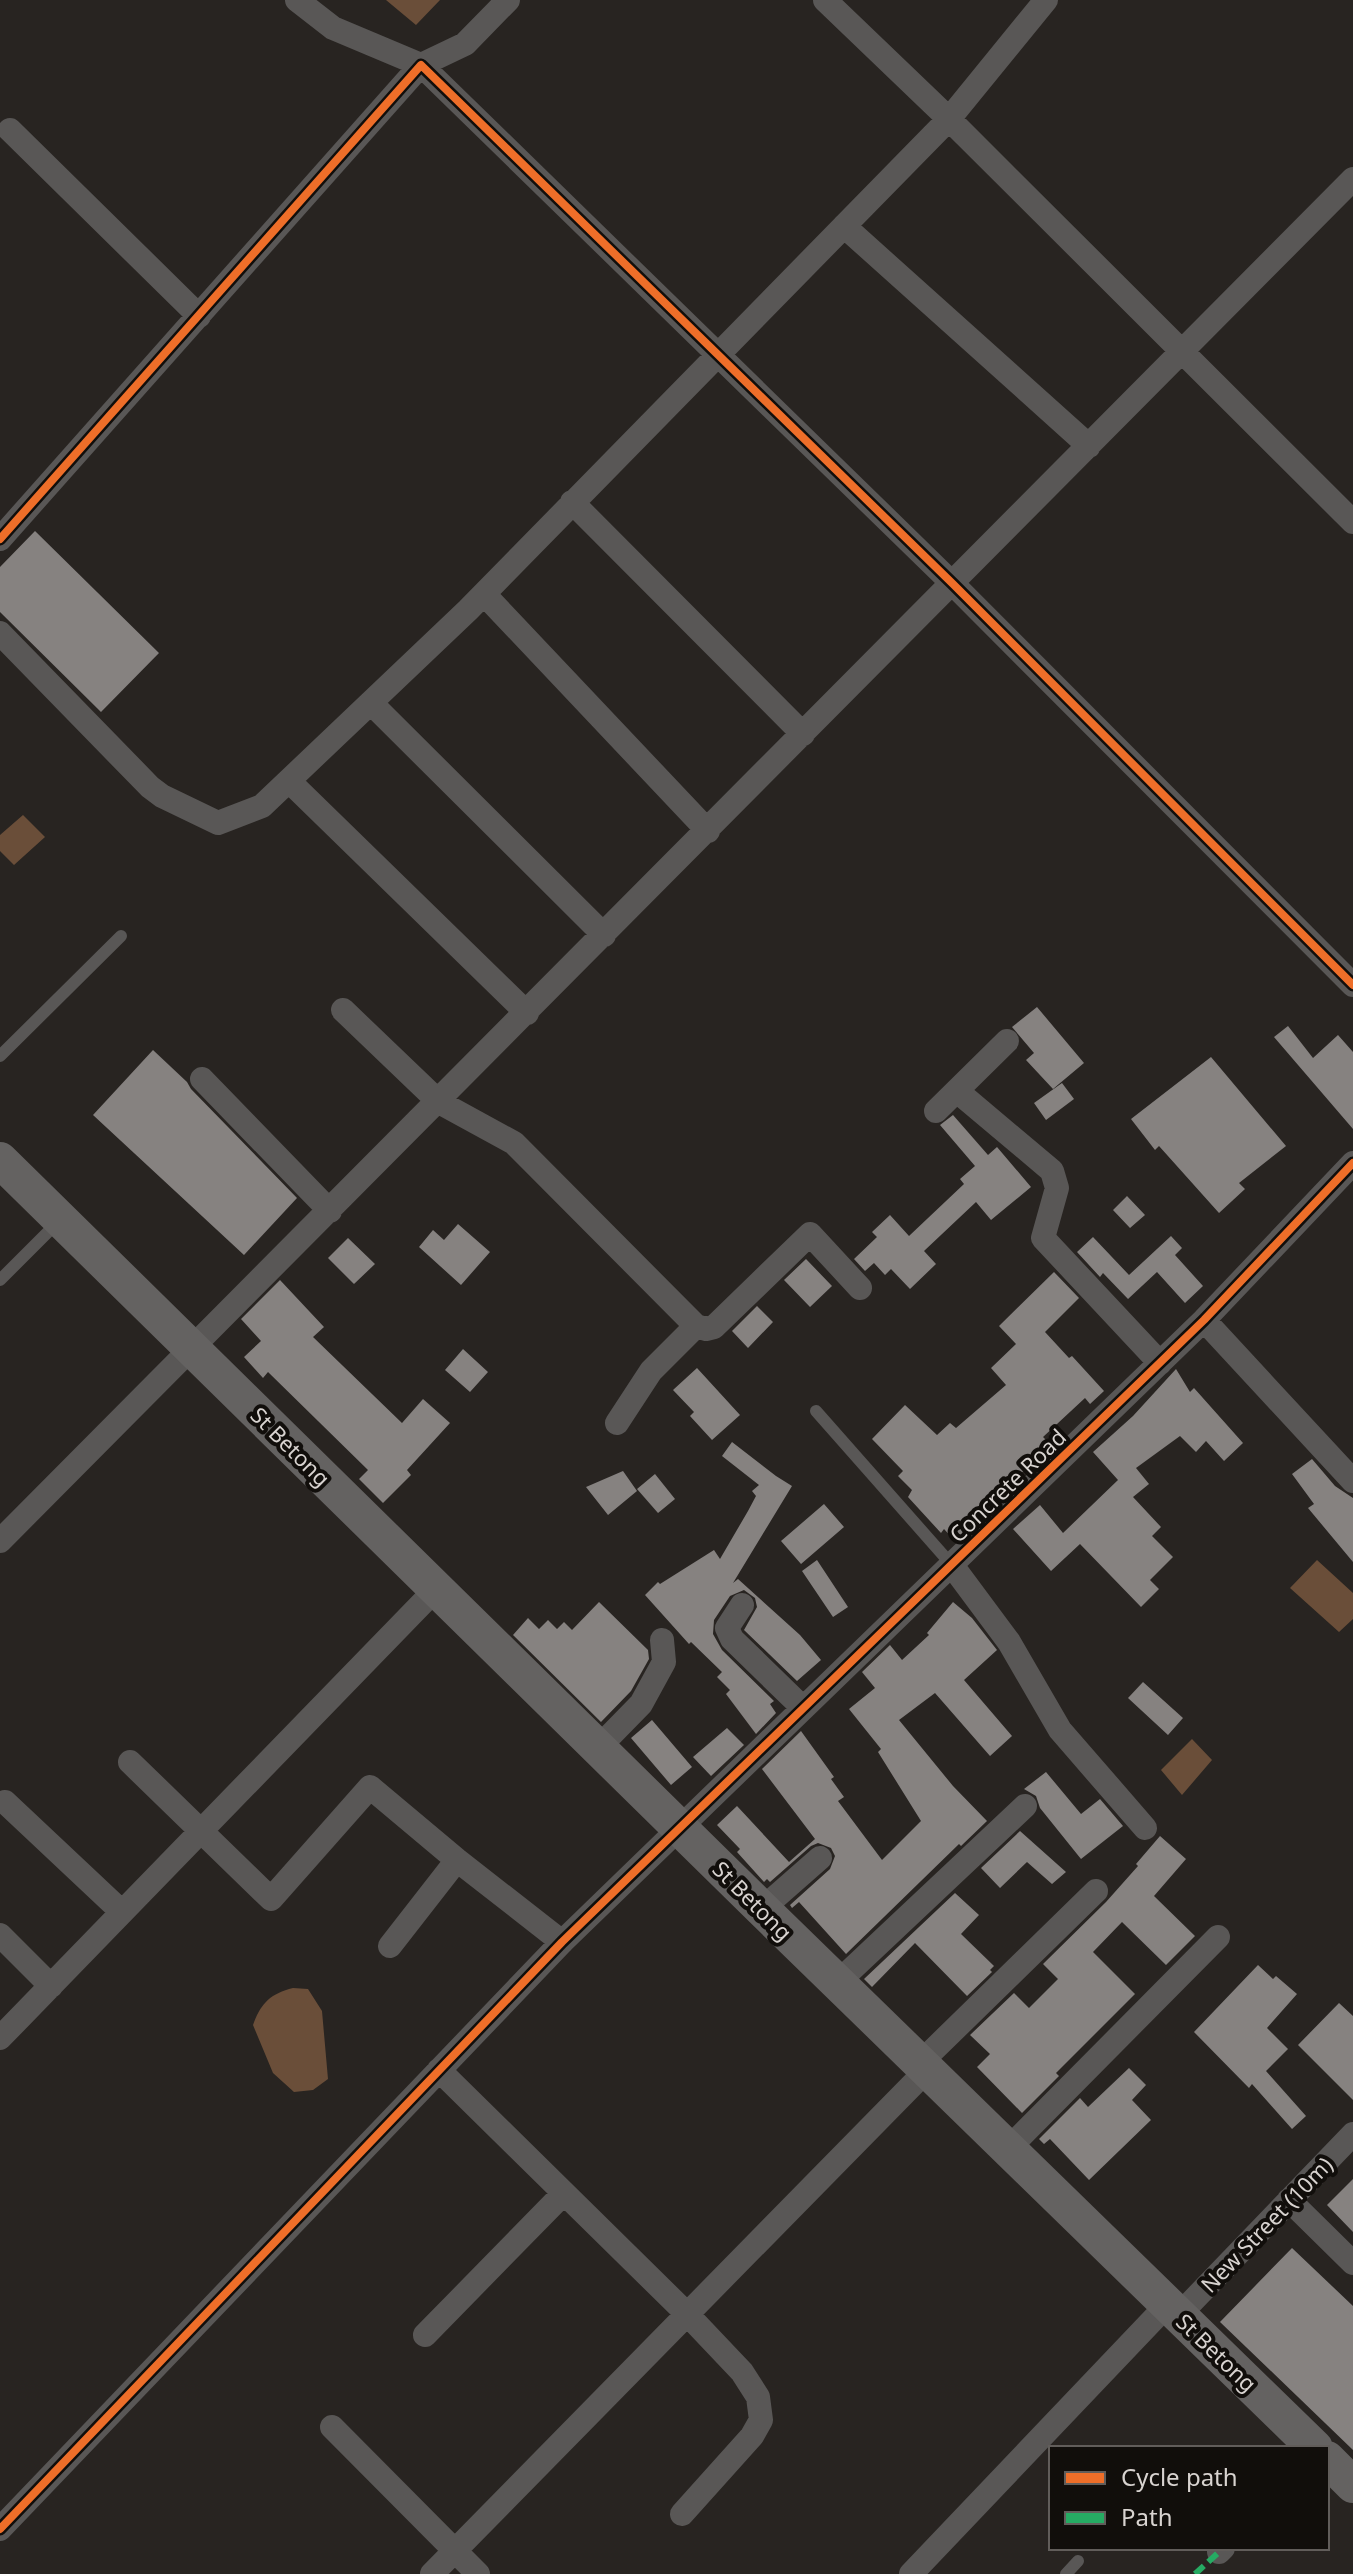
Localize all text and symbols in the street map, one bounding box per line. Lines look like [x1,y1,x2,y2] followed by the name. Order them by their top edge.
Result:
[245,1400,337,1492] street label: St Betong
[942,1422,1072,1548] street label: Concrete Road
[707,1854,799,1946] street label: St Betong
[1193,2150,1339,2298] street label: New Street (10m)
[1170,2306,1264,2398] street label: St Betong
[1049,2446,1329,2550] legend
[1121,2460,1238,2493] text: Cycle path
[1121,2500,1172,2533] text: Path

